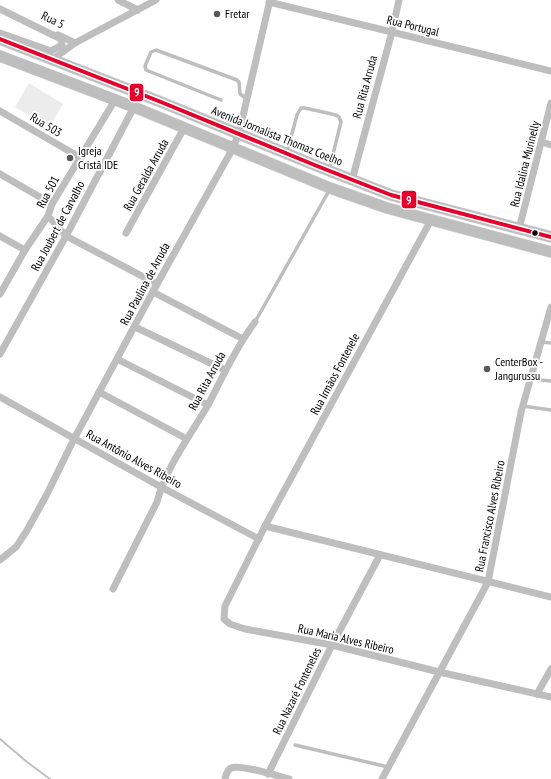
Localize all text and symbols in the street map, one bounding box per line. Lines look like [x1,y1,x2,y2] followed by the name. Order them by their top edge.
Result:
[225,6,250,21] place label: Fretar
[39,8,67,31] street label: Rua 5
[212,9,222,19] marker: Fretar
[385,12,441,39] street label: Rua Portugal
[349,54,380,120] street label: Rua Rita Arruda
[129,83,144,102] line badge: 9
[134,85,140,99] text: 9
[209,102,345,169] street label: Avenida Jornalista Thomaz Coelho
[28,109,65,140] street label: Rua 503
[507,119,543,208] street label: Rua Idalina Murinelly
[120,136,172,213] street label: Rua Geralda Arruda
[78,143,118,172] place label: Igreja Cristã IDE
[65,153,75,163] marker: Igreja Cristã IDE
[33,173,62,211] street label: Rua 501
[27,178,88,273] street label: Rua Joubert de Carvalho
[401,190,417,209] line badge: 9
[406,193,412,207] text: 9
[530,228,540,238] unlabelled marker
[117,240,173,328] street label: Rua Paulina de Arruda
[307,330,362,417] street label: Rua Irmãos Fontenele
[185,349,228,413] street label: Rua Rita Arruda
[494,354,543,383] place label: CenterBox - Jangurussu
[482,364,492,374] marker: CenterBox - Jangurussu
[84,426,185,491] street label: Rua Antônio Alves Ribeiro
[471,459,508,573] street label: Rua Francisco Alves Ribeiro
[297,620,396,657] street label: Rua Maria Alves Ribeiro
[269,645,324,737] street label: Rua Nazaré Fonteneles

